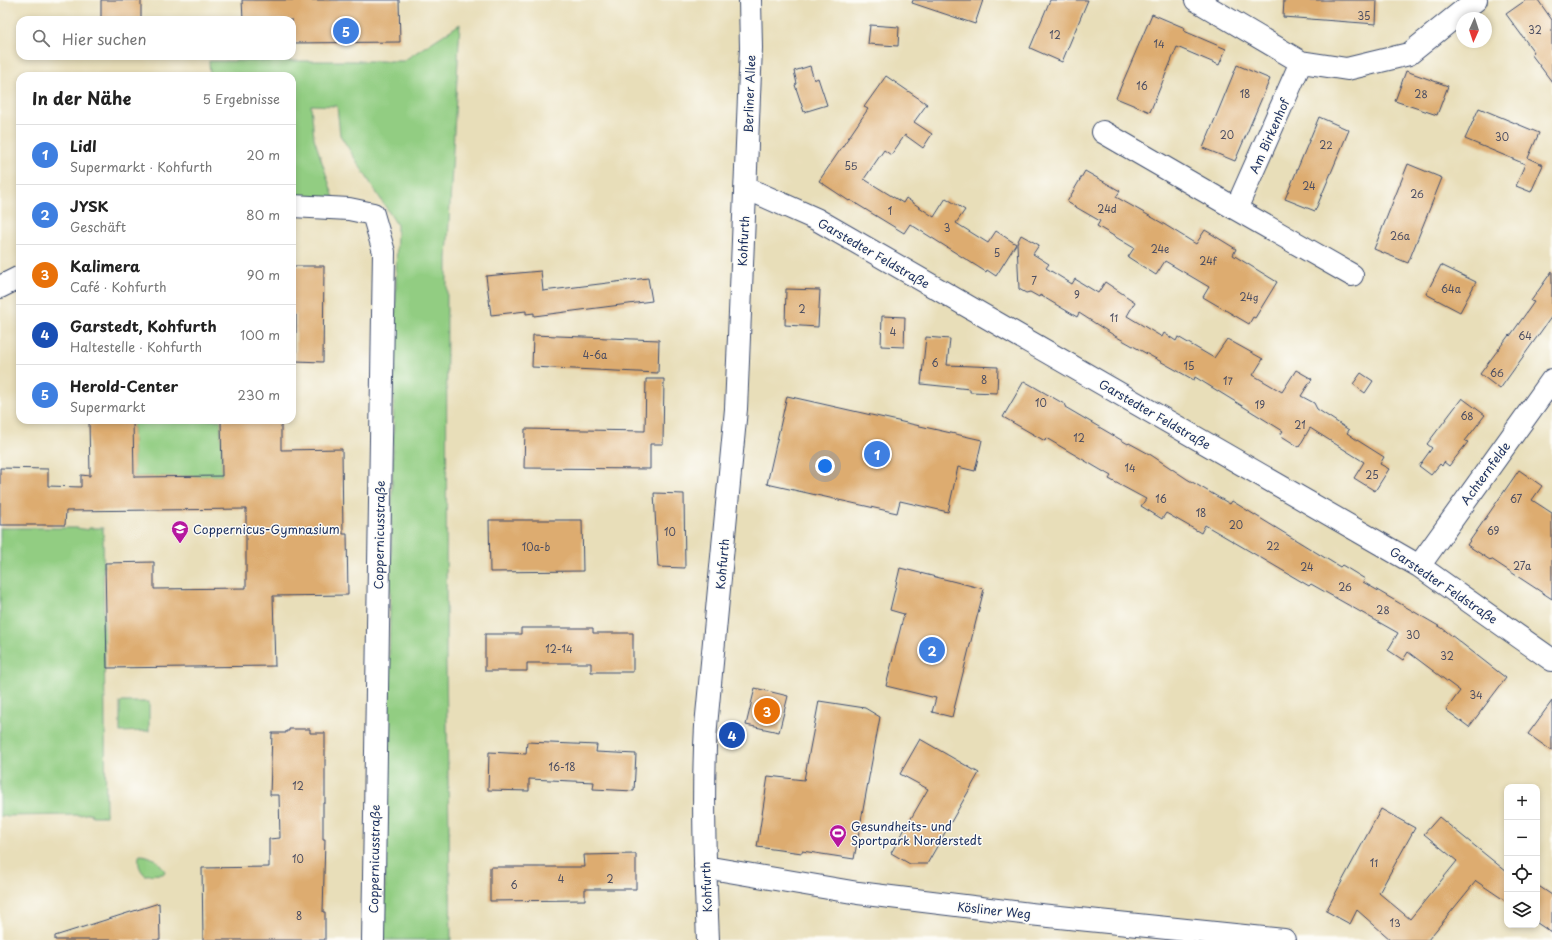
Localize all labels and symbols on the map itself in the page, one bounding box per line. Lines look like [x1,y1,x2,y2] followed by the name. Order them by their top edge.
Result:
[1358,8,1370,23] house number: 35
[1456,12,1492,48] north arrow
[333,16,359,46] pin: 5
[1528,22,1542,37] house number: 32
[1049,27,1061,42] house number: 12
[1153,36,1165,51] house number: 14
[739,55,759,133] street label: Berliner Allee
[1136,78,1148,93] house number: 16
[1240,86,1250,101] house number: 18
[1414,86,1428,101] house number: 28
[1244,94,1294,176] street label: Am Birkenhof
[1220,127,1234,142] house number: 20
[1495,129,1509,144] house number: 30
[1319,137,1333,152] house number: 22
[845,158,858,173] house number: 55
[1302,178,1316,193] house number: 24
[1410,186,1424,201] house number: 26
[1097,201,1117,216] house number: 24d
[888,203,892,218] house number: 1
[815,214,933,292] street label: Garstedter Feldstraße
[733,215,753,267] street label: Kohfurth
[944,220,950,235] house number: 3
[1390,228,1411,243] house number: 26a
[1151,241,1169,256] house number: 24e
[994,245,1000,260] house number: 5
[1199,253,1218,268] house number: 24f
[1031,273,1037,288] house number: 7
[1441,281,1462,296] house number: 64a
[1074,287,1080,302] house number: 9
[1239,289,1259,304] house number: 24g
[798,301,806,316] house number: 2
[1110,310,1118,325] house number: 11
[890,324,897,339] house number: 4
[1518,328,1532,343] house number: 64
[583,347,608,362] house number: 4-6a
[931,355,939,370] house number: 6
[1184,358,1194,373] house number: 15
[1490,365,1504,380] house number: 66
[981,372,987,387] house number: 8
[1223,373,1234,388] house number: 17
[1096,375,1214,453] street label: Garstedter Feldstraße
[1035,395,1047,410] house number: 10
[1255,397,1265,412] house number: 19
[1460,408,1474,423] house number: 68
[1294,417,1306,432] house number: 21
[1073,430,1085,445] house number: 12
[1456,437,1514,508] street label: Achternfelde
[864,439,890,469] pin: 1
[815,456,835,476] your location
[1124,460,1136,475] house number: 14
[1365,467,1379,482] house number: 25
[369,480,389,590] street label: Coppernicusstraße
[1155,491,1167,506] house number: 16
[1510,491,1522,506] house number: 67
[1196,505,1206,520] house number: 18
[1229,517,1243,532] house number: 20
[170,519,190,544] school or university icon: Coppernicus-Gymnasium
[193,520,340,538] place label: Coppernicus-Gymnasium
[1487,523,1499,538] house number: 69
[664,524,676,539] house number: 10
[711,538,733,590] street label: Kohfurth
[1266,538,1280,553] house number: 22
[522,539,550,554] house number: 10a-b
[1387,542,1501,628] street label: Garstedter Feldstraße
[1513,558,1532,573] house number: 27a
[1300,559,1314,574] house number: 24
[1338,579,1352,594] house number: 26
[1376,602,1390,617] house number: 28
[1406,627,1420,642] house number: 30
[919,635,945,665] pin: 2
[545,641,573,656] house number: 12-14
[1440,648,1454,663] house number: 32
[1469,687,1483,702] house number: 34
[754,696,780,726] pin: 3
[719,720,745,750] pin: 4
[548,759,576,774] house number: 16-18
[292,778,304,793] house number: 12
[364,804,384,914] street label: Coppernicusstraße
[851,817,982,849] place label: Gesundheits- und Sportpark Norderstedt
[828,823,848,848] sports icon: Gesundheits- und Sportpark Norderstedt
[292,851,304,866] house number: 10
[1370,855,1378,870] house number: 11
[696,861,716,913] street label: Kohfurth
[558,871,565,886] house number: 4
[606,871,614,886] house number: 2
[510,877,518,892] house number: 6
[956,897,1032,923] street label: Kösliner Weg
[296,908,302,923] house number: 8
[1389,915,1401,930] house number: 13

